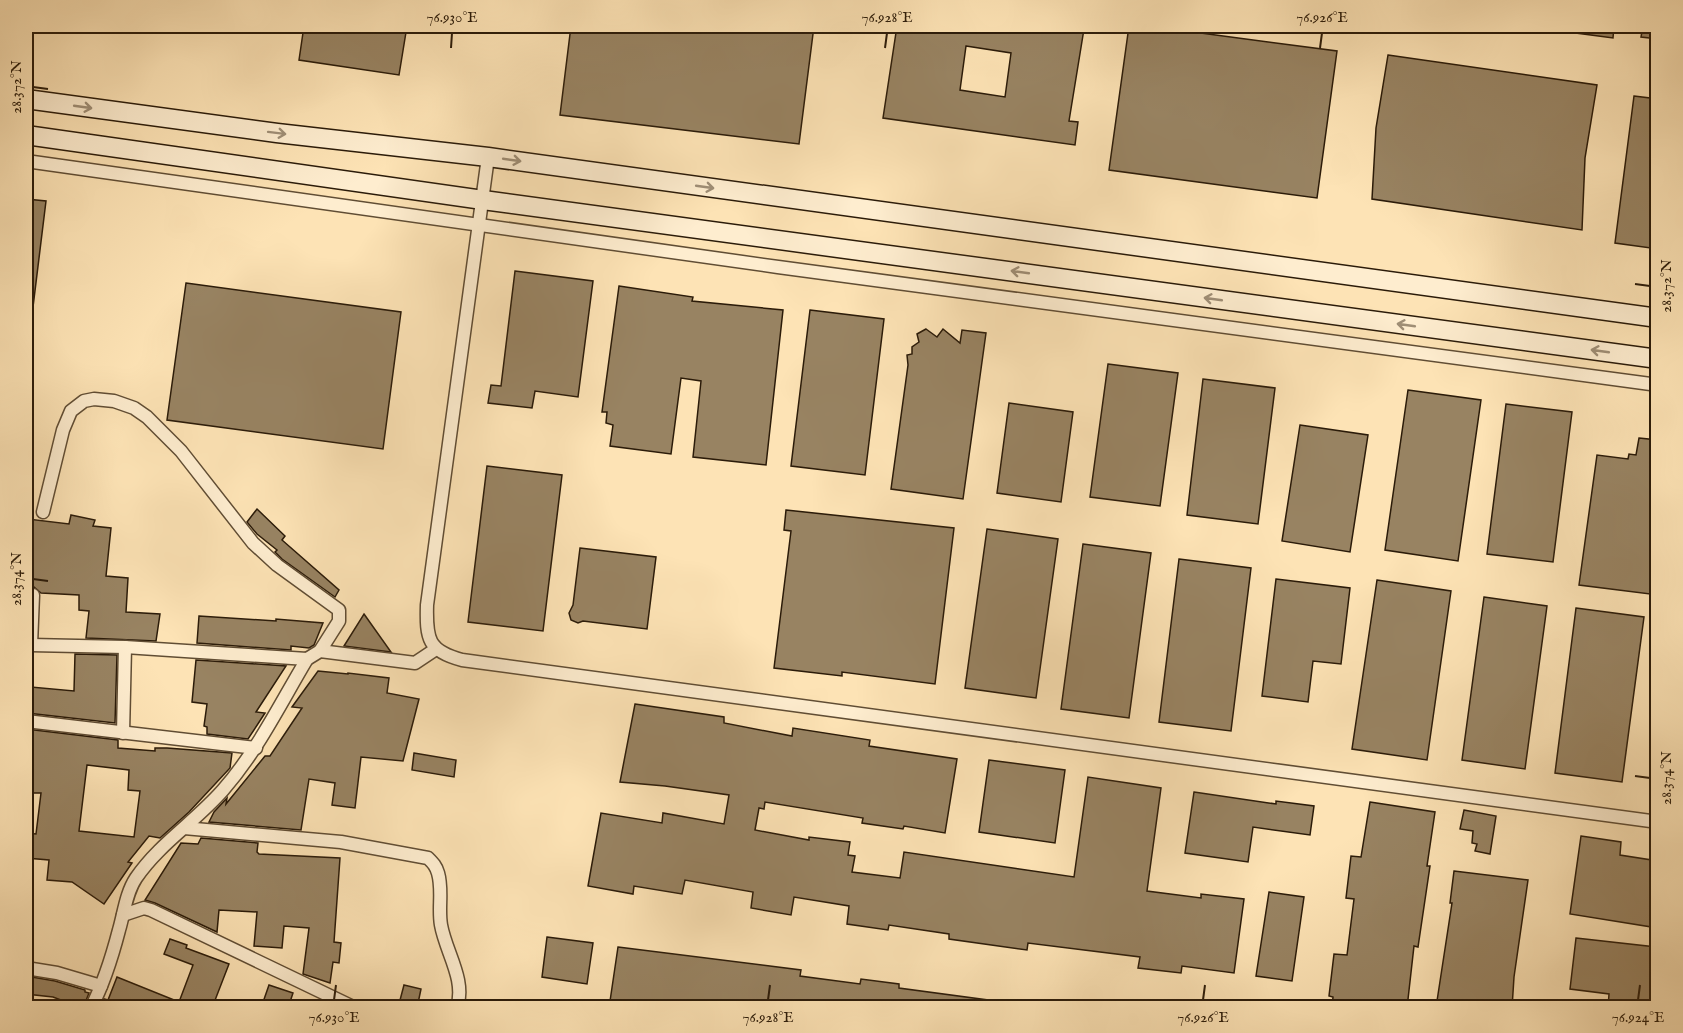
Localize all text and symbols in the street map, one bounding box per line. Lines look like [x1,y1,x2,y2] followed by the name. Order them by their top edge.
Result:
[426,8,478,27] text: 76.930°E
[861,8,913,27] text: 76.928°E
[1296,8,1348,27] text: 76.926°E
[7,60,26,114] text: 28.372°N
[73,102,93,113] one-way arrow
[266,128,286,139] one-way arrow
[502,155,522,166] one-way arrow
[695,181,715,192] one-way arrow
[1657,259,1676,313] text: 28.372°N
[1010,267,1030,278] one-way arrow
[1204,293,1223,304] one-way arrow
[1397,319,1417,330] one-way arrow
[1590,345,1610,356] one-way arrow
[7,552,26,606] text: 28.374°N
[1657,751,1676,805] text: 28.374°N
[308,1008,360,1027] text: 76.930°E
[742,1008,794,1027] text: 76.928°E
[1177,1008,1229,1027] text: 76.926°E
[1612,1008,1664,1027] text: 76.924°E

